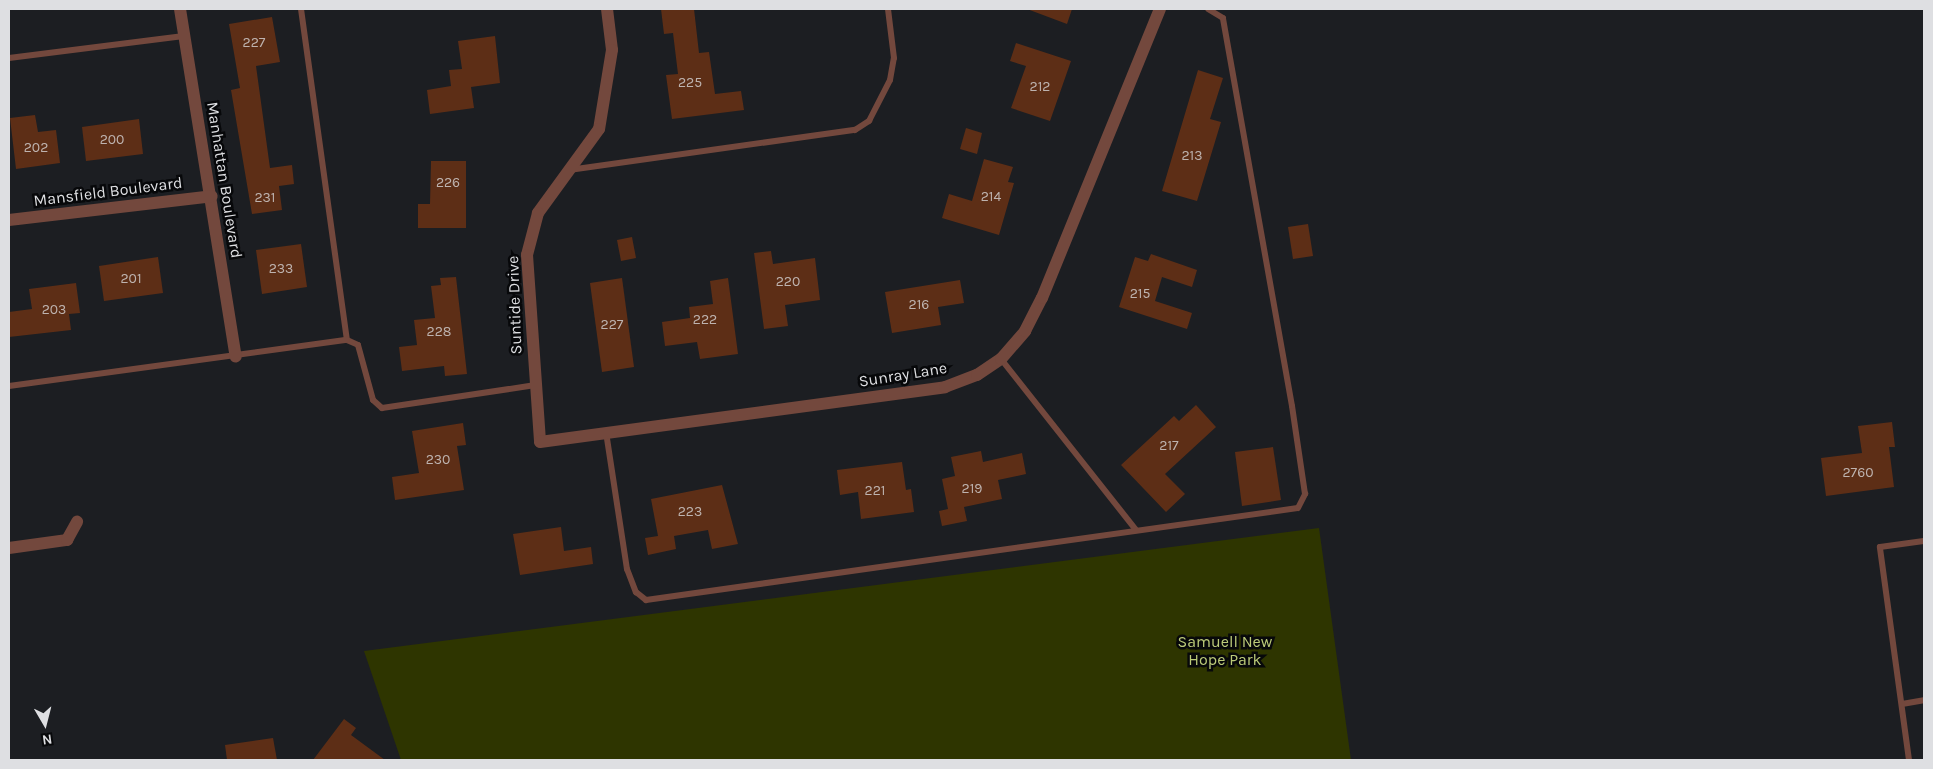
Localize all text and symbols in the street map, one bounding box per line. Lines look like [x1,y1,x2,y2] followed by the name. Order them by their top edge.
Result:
[243,35,265,51] house number: 227
[678,75,702,91] house number: 225
[1030,79,1050,95] house number: 212
[202,100,246,260] street label: Manhattan Boulevard
[100,132,124,148] house number: 200
[24,140,48,156] house number: 202
[1181,148,1203,164] house number: 213
[32,173,184,211] street label: Mansfield Boulevard
[436,175,460,191] house number: 226
[981,189,1001,205] house number: 214
[254,190,276,206] house number: 231
[504,255,526,355] street label: Suntide Drive
[269,261,293,277] house number: 233
[120,271,142,287] house number: 201
[776,274,800,290] house number: 220
[1130,286,1150,302] house number: 215
[909,297,929,313] house number: 216
[42,302,66,318] house number: 203
[693,312,717,328] house number: 222
[601,317,623,333] house number: 227
[427,324,451,340] house number: 228
[858,359,948,391] street label: Sunray Lane
[1159,438,1179,454] house number: 217
[426,452,450,468] house number: 230
[1842,465,1874,481] house number: 2760
[962,481,982,497] house number: 219
[865,483,885,499] house number: 221
[678,504,702,520] house number: 223
[1178,632,1272,670] park label: Samuell New Hope Park
[20,699,70,749] north arrow
[41,730,53,748] text: N

